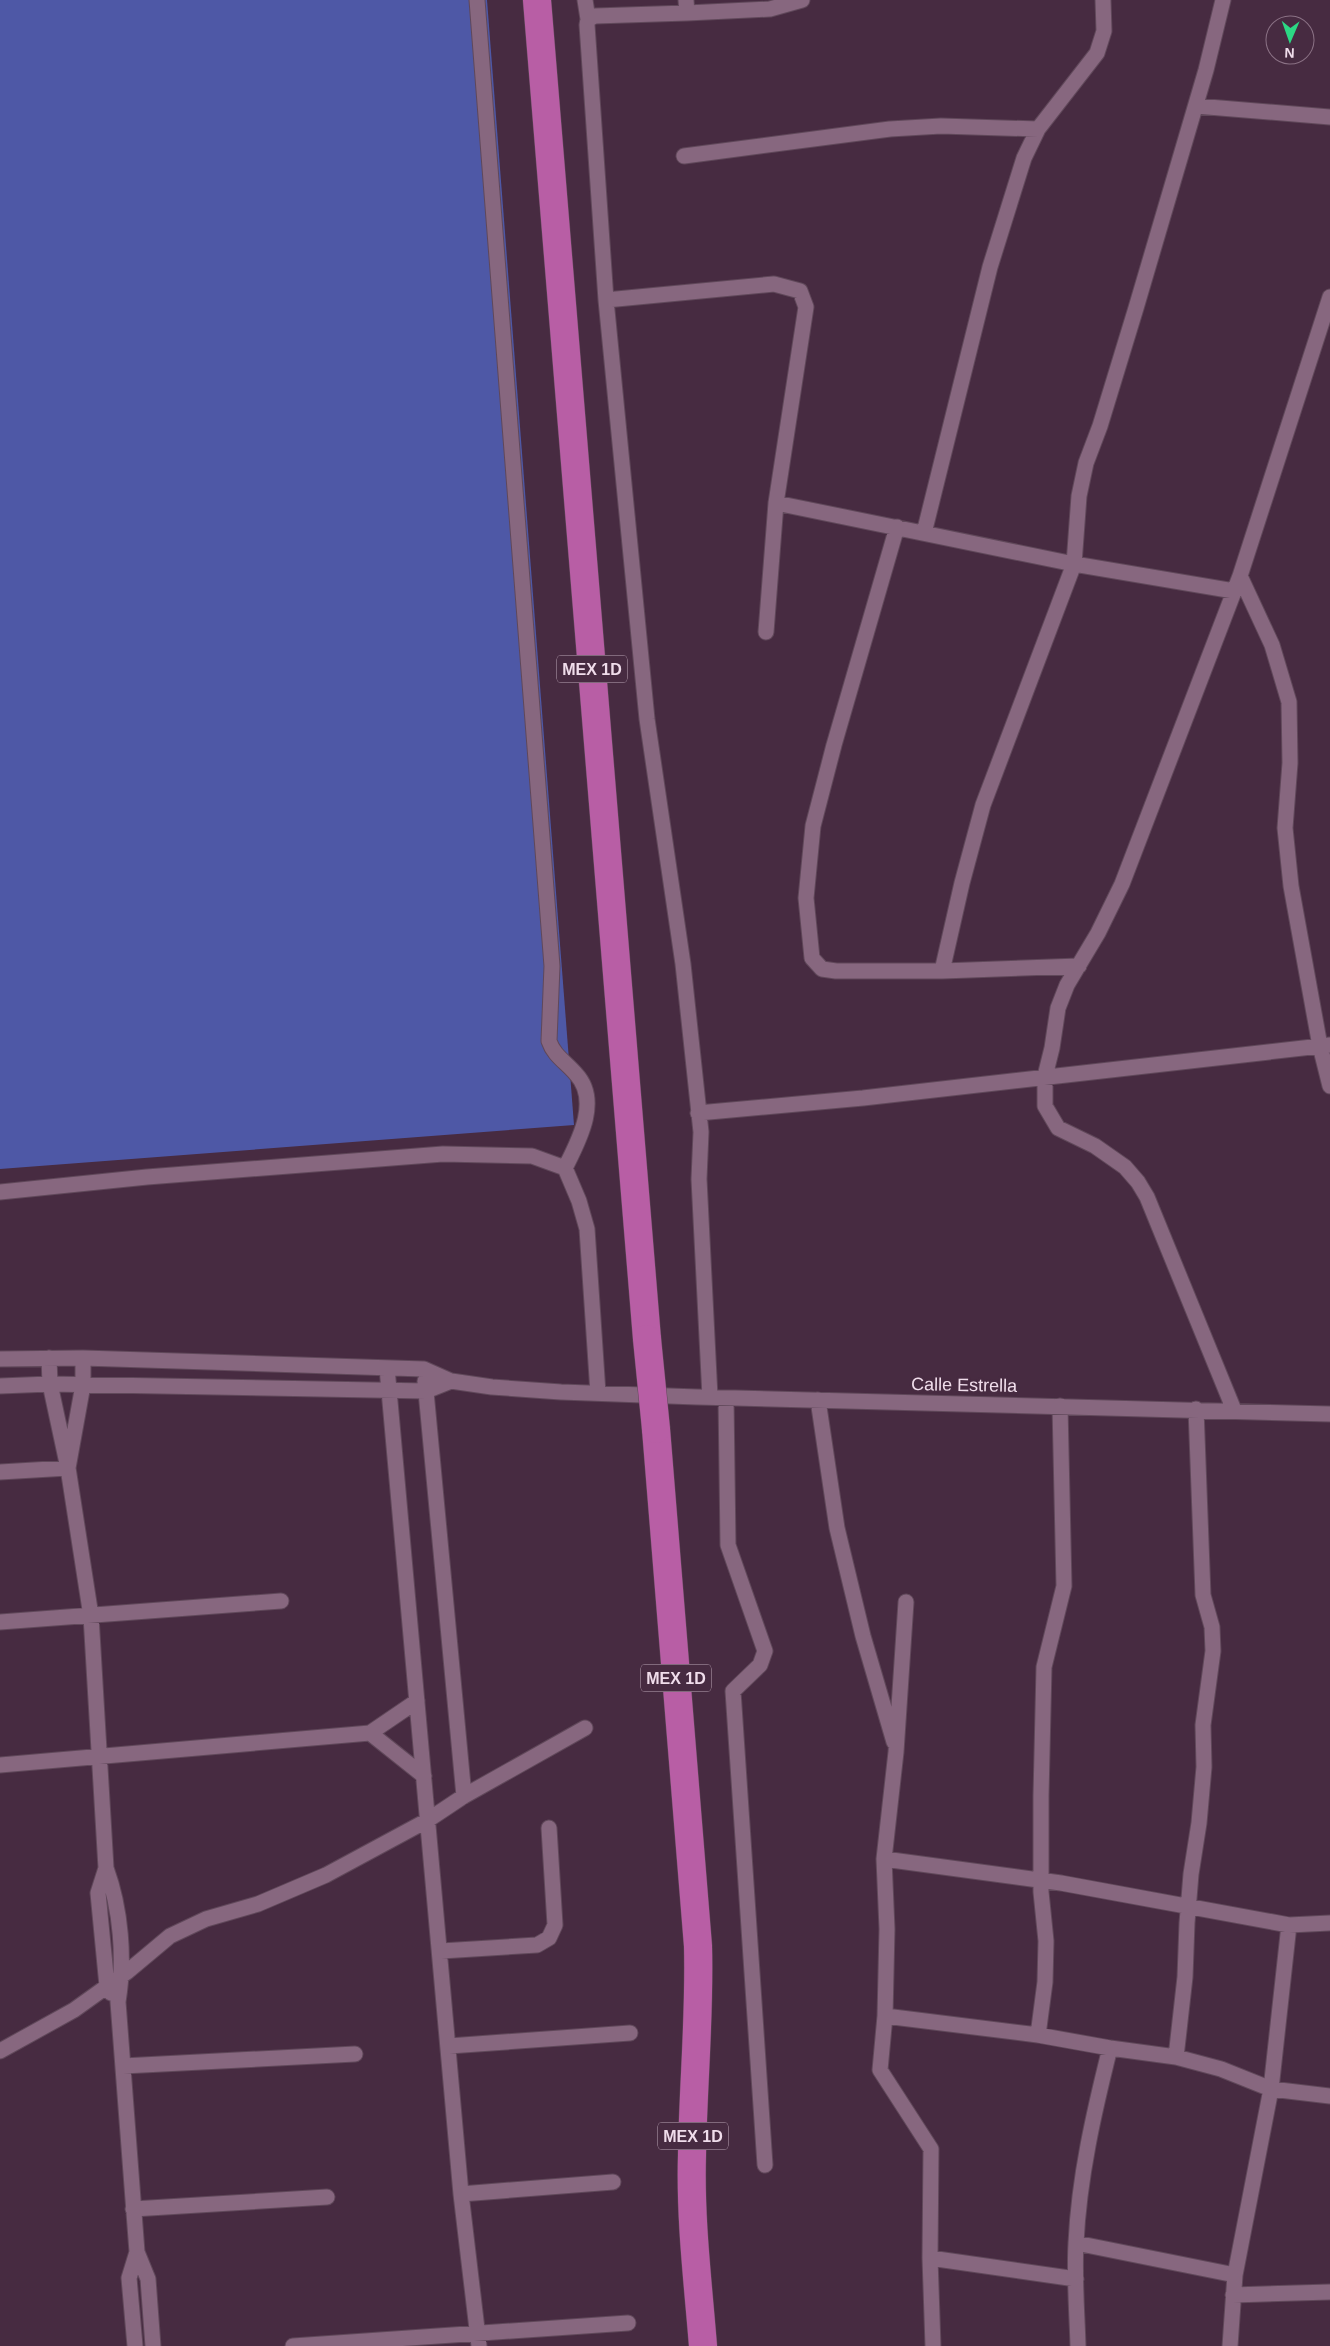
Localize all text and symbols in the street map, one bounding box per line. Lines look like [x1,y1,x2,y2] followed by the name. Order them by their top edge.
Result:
[1265,15,1315,65] north arrow
[1284,45,1295,61] text: N
[557,656,627,682] road number: MEX 1D
[911,1374,1018,1396] street label: Calle Estrella
[641,1665,711,1692] road number: MEX 1D
[658,2122,728,2150] road number: MEX 1D

